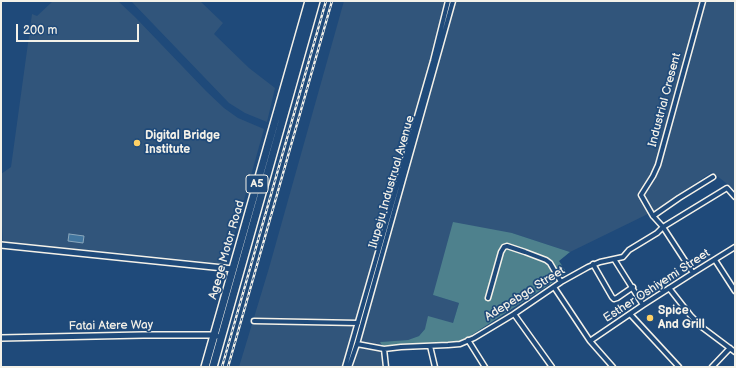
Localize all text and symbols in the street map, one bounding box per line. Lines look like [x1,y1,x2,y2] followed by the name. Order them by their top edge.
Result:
[18,16,141,42] scale bar
[23,23,57,38] text: 200 m
[646,51,684,149] street label: Industrial Cresent
[366,114,418,250] street label: Ilupeju Industrual Avenue
[145,129,220,157] place label: Digital Bridge Institute
[132,138,142,148] marker: Digital Bridge Institute
[246,175,268,193] road number: A5
[206,199,248,301] street label: Agege Motor Road
[601,246,713,326] street label: Esther Oshiyemi Street
[482,264,568,324] street label: Adepebga Street
[658,304,705,332] place label: Spice And Grill
[645,313,655,323] marker: Spice And Grill
[69,318,153,334] street label: Fatai Atere Way

